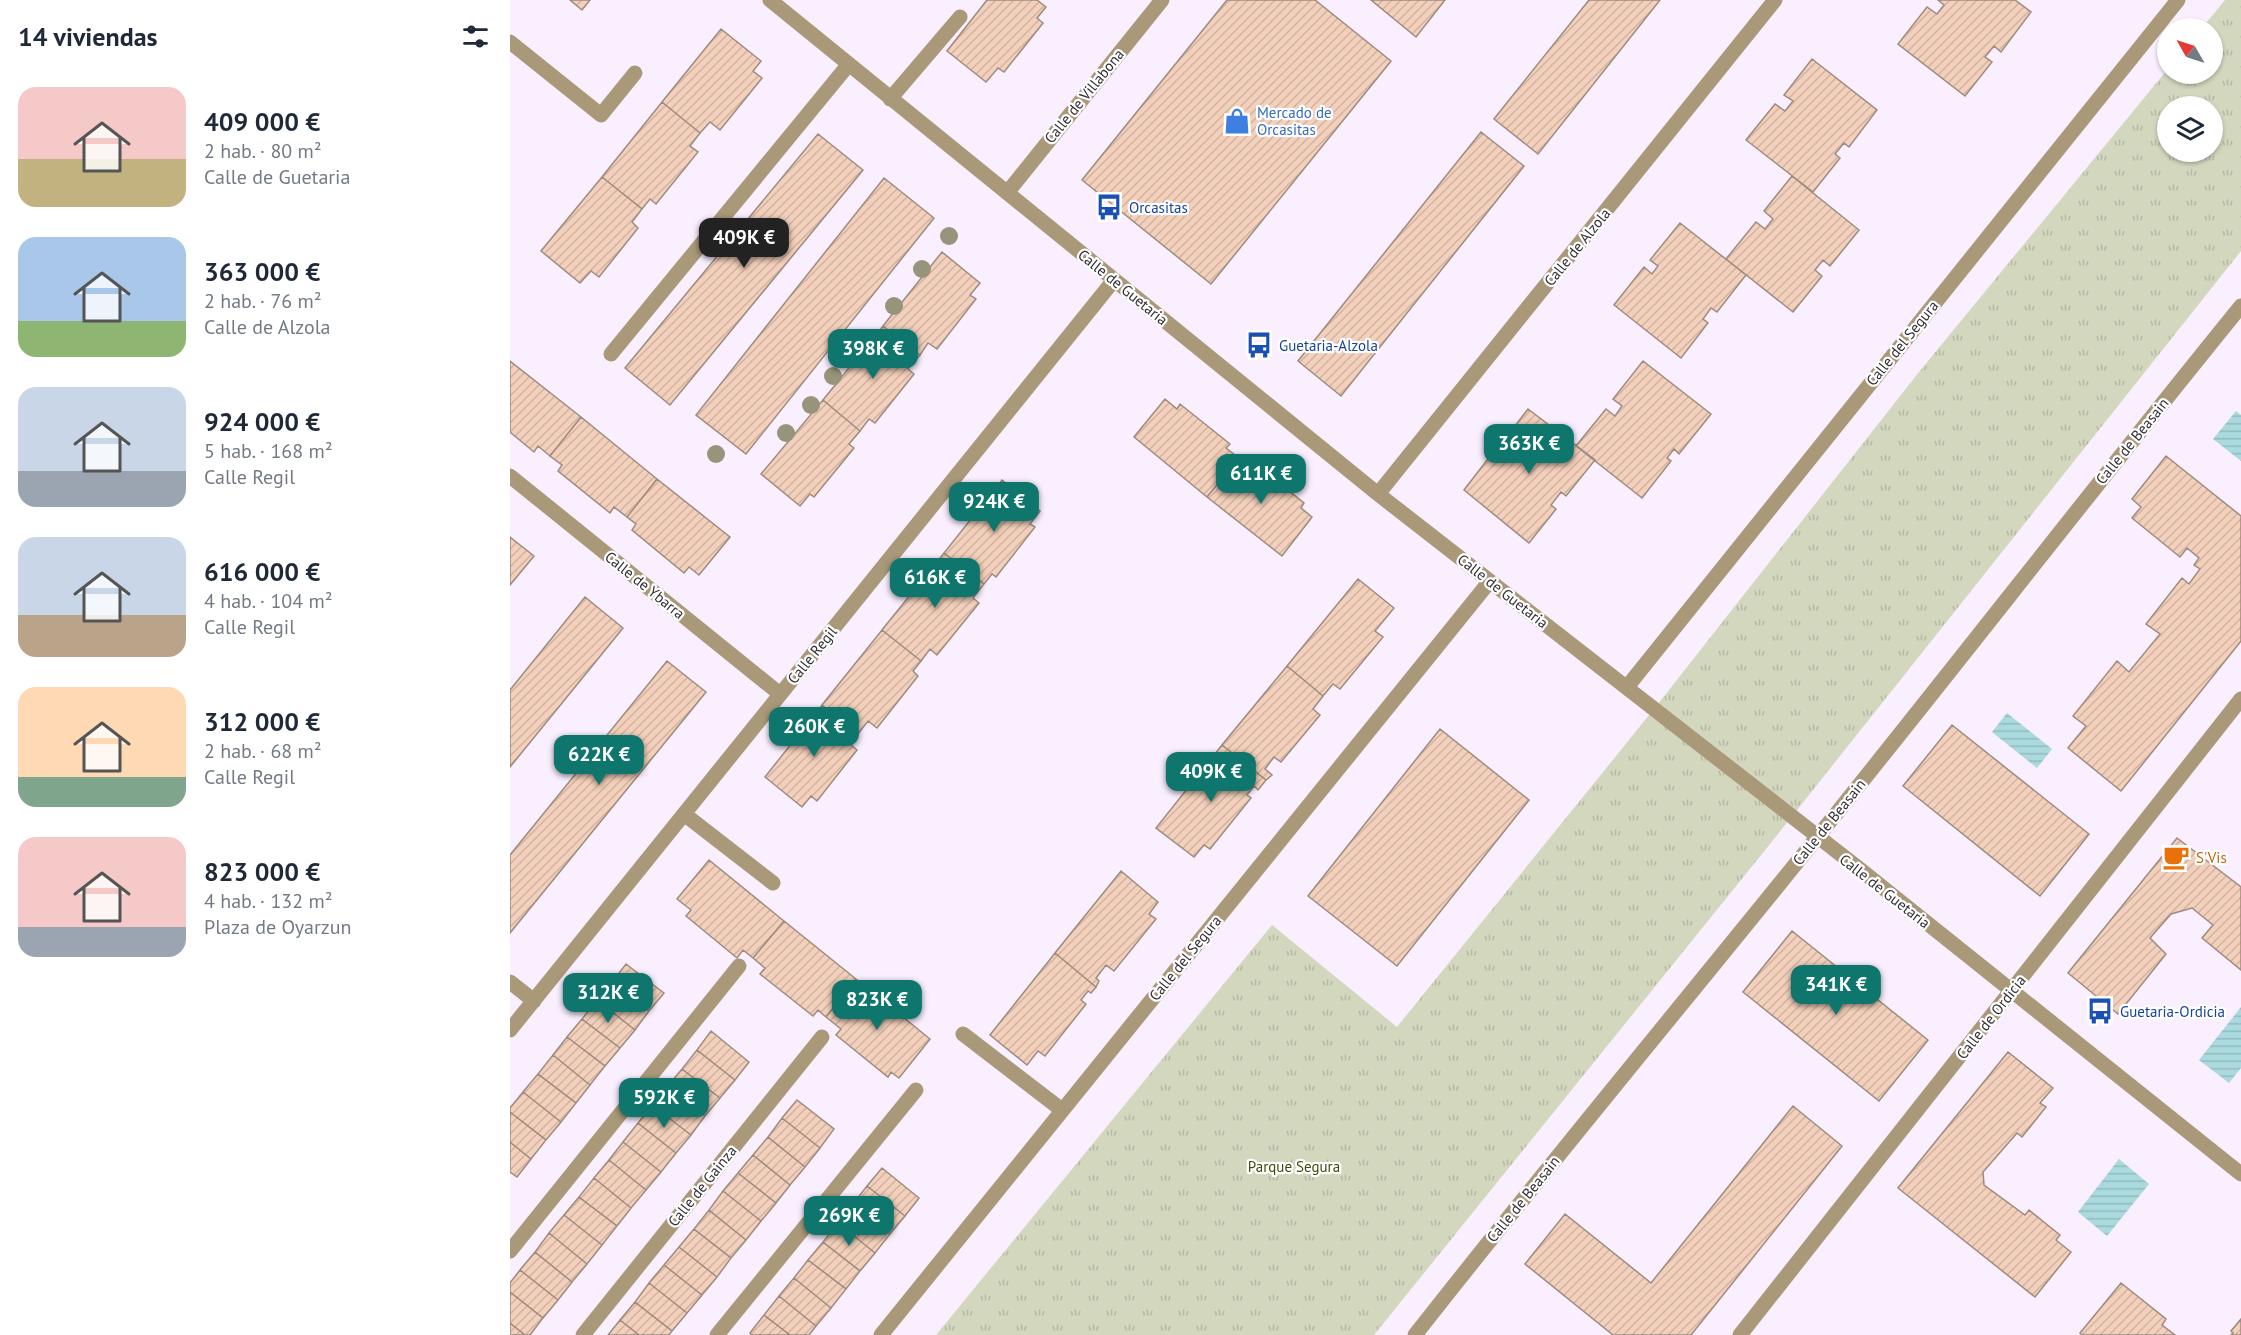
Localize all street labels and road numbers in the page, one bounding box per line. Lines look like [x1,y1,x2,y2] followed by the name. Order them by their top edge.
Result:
[1040,45,1128,147] street label: Calle de Villabona
[1540,204,1614,290] street label: Calle de Alzola
[1074,245,1172,329] street label: Calle de Guetaria
[1862,296,1942,390] street label: Calle del Segura
[2091,394,2173,488] street label: Calle de Beasain
[601,547,689,623] street label: Calle de Ybarra
[1454,550,1552,632] street label: Calle de Guetaria
[783,622,841,688] street label: Calle Regil
[1788,775,1870,869] street label: Calle de Beasain
[1836,850,1934,932] street label: Calle de Guetaria
[1145,911,1225,1005] street label: Calle del Segura
[1952,971,2030,1063] street label: Calle de Ordicia
[664,1142,740,1230] street label: Calle de Gainza
[1482,1152,1564,1246] street label: Calle de Beasain

